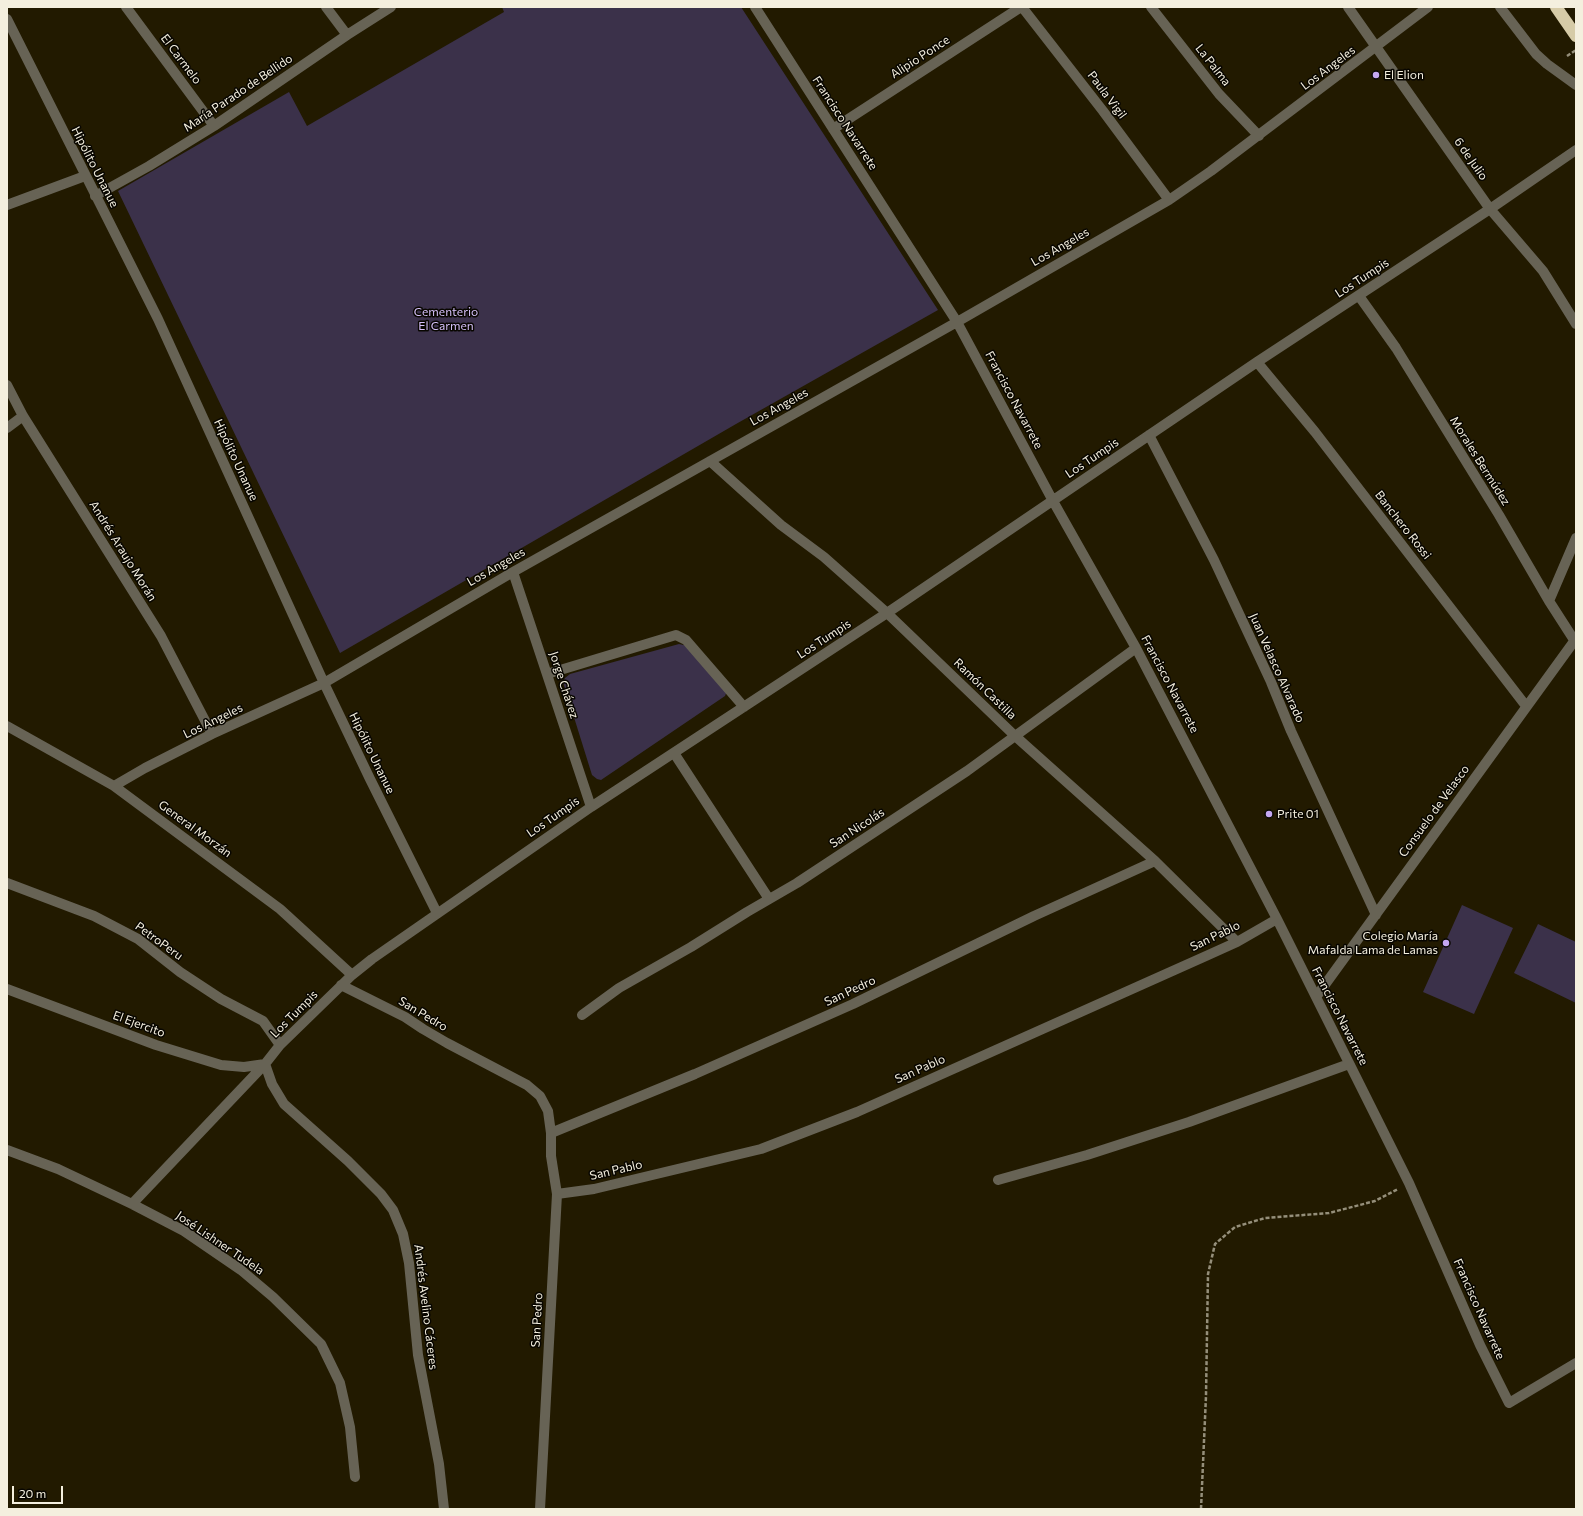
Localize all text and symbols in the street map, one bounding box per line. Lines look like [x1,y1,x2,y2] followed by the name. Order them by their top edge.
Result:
[158,31,204,87] street label: El Carmelo
[888,33,952,81] street label: Alipio Ponce
[1192,41,1234,89] street label: La Palma
[1298,43,1358,93] street label: Los Angeles
[181,51,295,135] street label: María Parado de Bellido
[1084,68,1130,122] street label: Paula Vigil
[1384,68,1424,82] place label: El Elion
[1371,70,1381,80] marker: El Elion
[809,73,881,173] street label: Francisco Navarrete
[68,124,122,210] street label: Hipólito Unanue
[1451,135,1491,183] street label: 6 de Julio
[1029,225,1091,269] street label: Los Angeles
[1332,255,1392,301] street label: Los Tumpis
[414,305,478,333] park label: Cementerio El Carmen
[982,349,1046,451] street label: Francisco Navarrete
[747,385,811,429] street label: Los Angeles
[1447,414,1513,508] street label: Morales Bermúdez
[211,417,261,503] street label: Hipólito Unanue
[1063,435,1121,481] street label: Los Tumpis
[1372,488,1434,562] street label: Banchero Rossi
[86,498,160,604] street label: Andrés Araujo Morán
[465,545,527,589] street label: Los Angeles
[1246,611,1308,725] street label: Juan Velasco Alvarado
[794,616,854,662] street label: Los Tumpis
[1138,633,1202,735] street label: Francisco Navarrete
[546,650,582,720] street label: Jorge Chávez
[951,656,1019,722] street label: Ramón Castilla
[181,700,245,742] street label: Los Angeles
[346,710,398,796] street label: Hipólito Unanue
[1396,762,1472,860] street label: Consuelo de Velasco
[524,794,582,840] street label: Los Tumpis
[156,798,234,860] street label: General Morzán
[827,805,887,851] street label: San Nicolás
[1277,807,1319,821] place label: Prite 01
[1264,809,1274,819] marker: Prite 01
[1188,918,1242,954] street label: San Pablo
[132,919,186,963] street label: PetroPeru
[1308,929,1438,957] place label: Colegio María Mafalda Lama de Lamas
[1441,938,1451,948] marker: Colegio María Mafalda Lama de Lamas
[1309,964,1371,1068] street label: Francisco Navarrete
[822,973,878,1009] street label: San Pedro
[267,987,321,1041] street label: Los Tumpis
[396,994,450,1034] street label: San Pedro
[111,1008,167,1040] street label: El Ejercito
[893,1052,947,1086] street label: San Pablo
[588,1157,644,1183] street label: San Pablo
[173,1208,267,1278] street label: José Lishner Tudela
[411,1243,441,1371] street label: Andrés Avelino Cáceres
[1450,1256,1508,1362] street label: Francisco Navarrete
[528,1292,546,1348] street label: San Pedro
[14,1478,65,1504] scale bar
[19,1486,46,1500] text: 20 m

